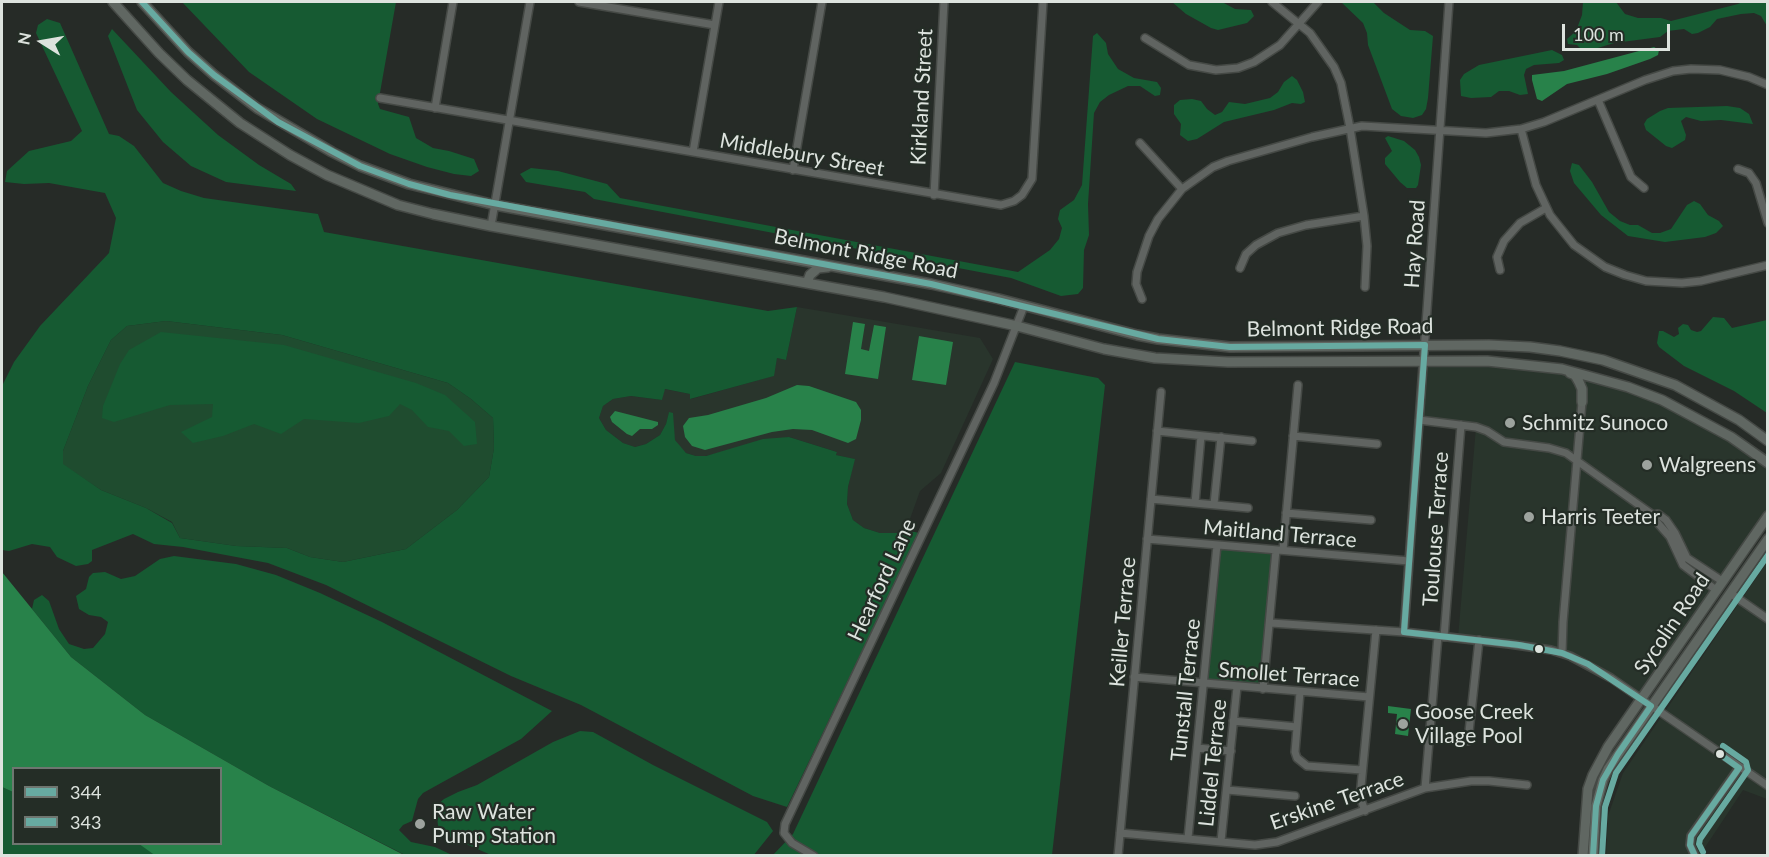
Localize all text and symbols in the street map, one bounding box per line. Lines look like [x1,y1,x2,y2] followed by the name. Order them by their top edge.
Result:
[12,12,72,72] north arrow
[1565,12,1673,50] scale bar
[1573,23,1624,45] text: 100 m
[906,28,938,166] street label: Kirkland Street
[13,31,34,46] text: N
[718,128,886,182] street label: Middlebury Street
[1399,199,1431,289] street label: Hay Road
[772,224,960,284] street label: Belmont Ridge Road
[1246,314,1434,342] street label: Belmont Ridge Road
[1522,410,1668,436] place label: Schmitz Sunoco
[1503,416,1517,430] marker: Schmitz Sunoco
[1418,451,1454,607] street label: Toulouse Terrace
[1659,452,1756,478] place label: Walgreens
[1640,458,1654,472] marker: Walgreens
[1541,504,1660,530] place label: Harris Teeter
[1522,510,1536,524] marker: Harris Teeter
[843,515,921,645] street label: Hearford Lane
[1202,515,1358,553] street label: Maitland Terrace
[1105,556,1141,688] street label: Keiller Terrace
[1629,569,1715,679] street label: Sycolin Road
[1166,617,1206,763] street label: Tunstall Terrace
[1533,643,1545,655] unlabelled marker
[1218,657,1360,693] street label: Smollet Terrace
[1194,698,1232,828] street label: Liddel Terrace
[1415,699,1534,749] place label: Goose Creek Village Pool
[1396,717,1410,731] marker: Goose Creek Village Pool
[1714,748,1726,760] unlabelled marker
[1267,766,1407,836] street label: Erskine Terrace
[12,767,222,845] legend
[70,781,101,803] text: 344
[432,799,556,849] place label: Raw Water Pump Station
[70,811,101,833] text: 343
[413,817,427,831] marker: Raw Water Pump Station

